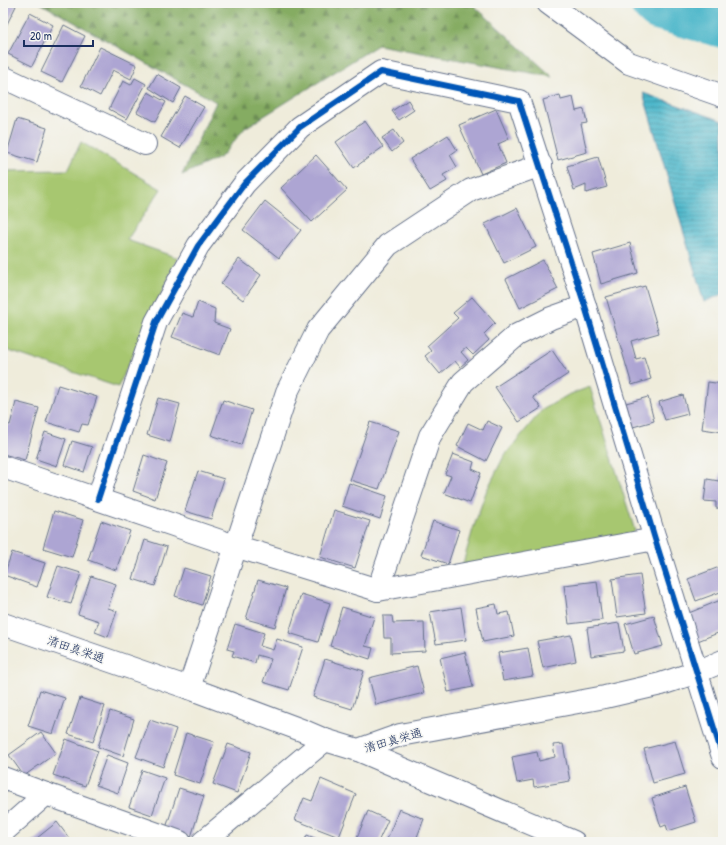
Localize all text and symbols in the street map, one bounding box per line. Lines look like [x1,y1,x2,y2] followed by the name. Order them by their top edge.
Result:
[24,22,93,48] scale bar
[30,27,52,44] text: 20 m
[45,631,107,667] street label: 清田真栄通
[362,724,424,756] street label: 清田真栄通

